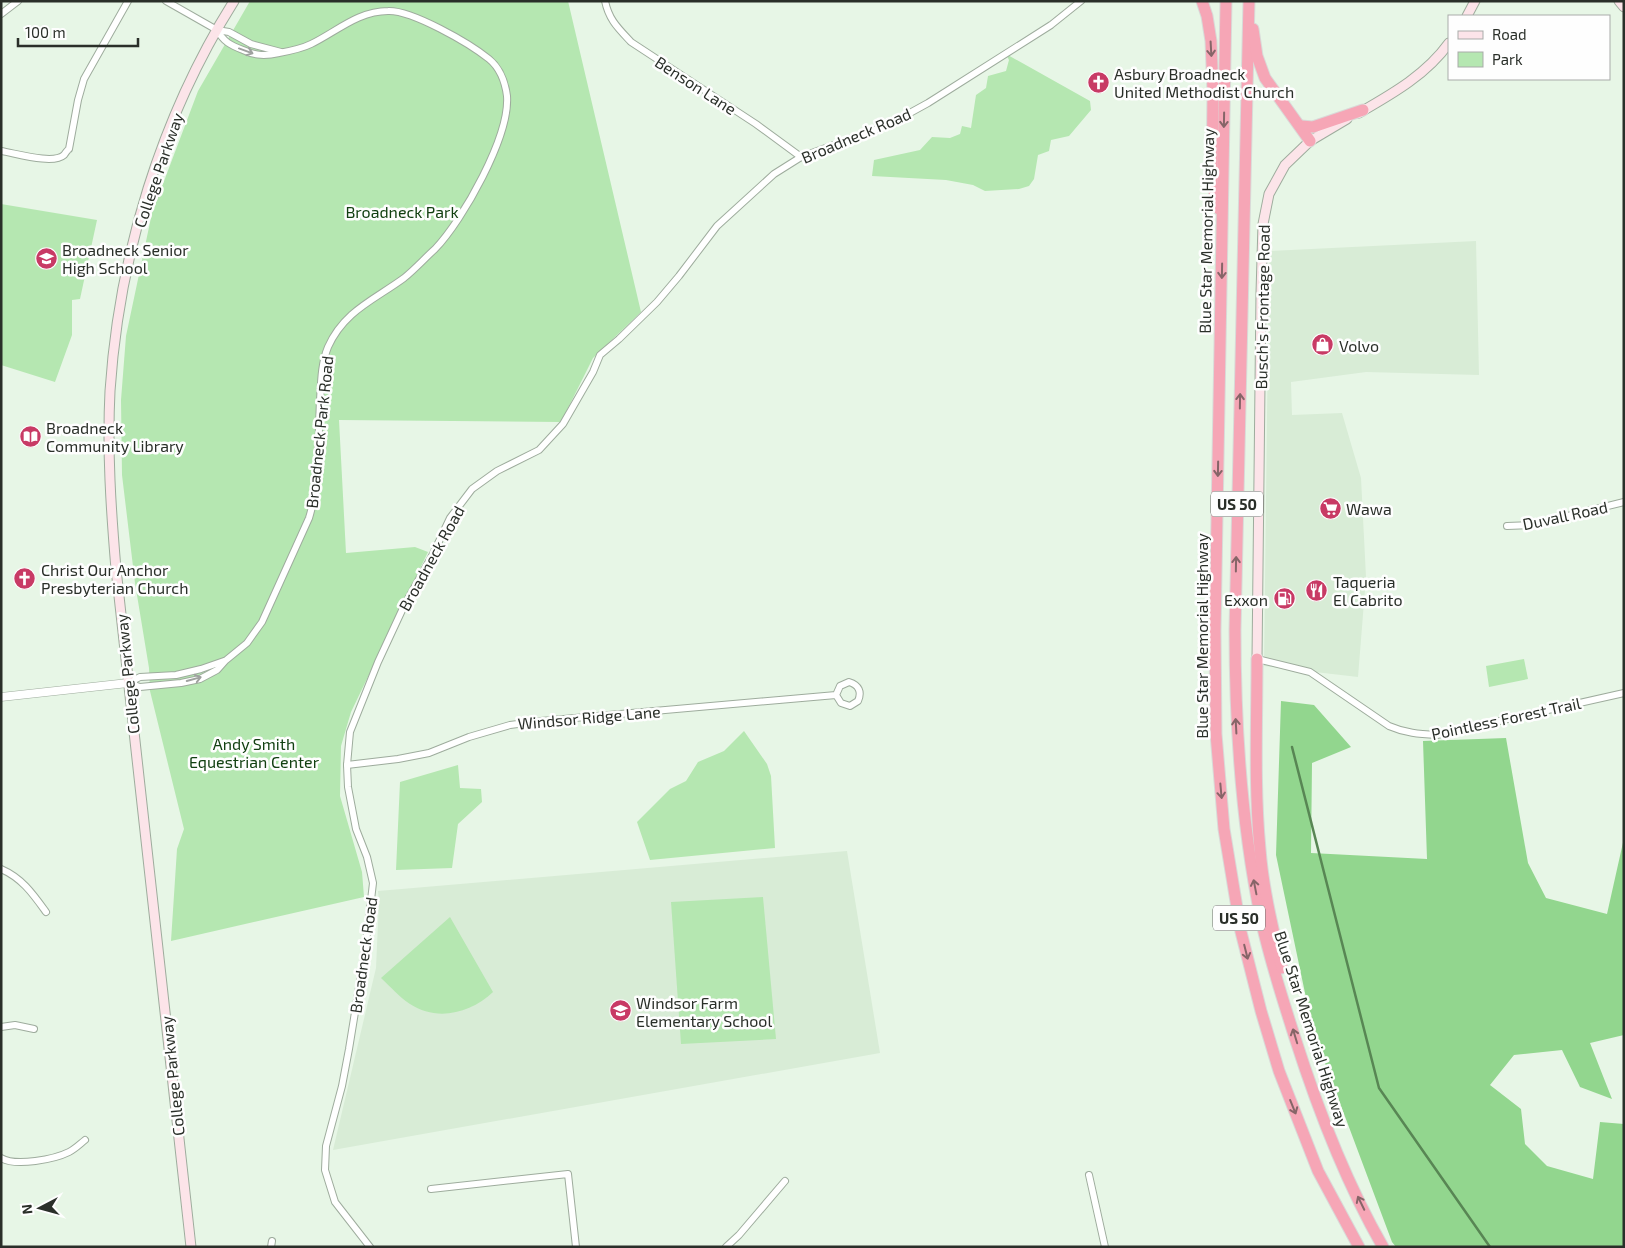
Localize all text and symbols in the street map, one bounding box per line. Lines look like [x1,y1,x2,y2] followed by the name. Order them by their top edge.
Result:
[18,15,138,47] scale bar
[1448,15,1610,80] legend
[25,23,66,41] text: 100 m
[1492,25,1527,43] text: Road
[1207,41,1216,57] one-way arrow
[238,47,253,56] one-way arrow
[1492,50,1523,68] text: Park
[652,52,740,118] street label: Benson Lane
[1114,64,1294,101] place label: Asbury Broadneck United Methodist Church
[1086,70,1110,94] church icon: Asbury Broadneck United Methodist Church
[798,103,914,167] street label: Broadneck Road
[129,109,187,230] street label: College Parkway
[1219,112,1229,128] one-way arrow
[1195,128,1217,334] street label: Blue Star Memorial Highway
[345,202,459,221] park label: Broadneck Park
[1251,224,1273,390] street label: Busch's Frontage Road
[62,240,189,277] place label: Broadneck Senior High School
[34,246,58,270] school or university icon: Broadneck Senior High School
[1217,263,1227,279] one-way arrow
[1311,333,1335,357] shop icon: Volvo
[1339,336,1379,355] place label: Volvo
[302,355,336,509] street label: Broadneck Park Road
[1235,393,1244,409] one-way arrow
[46,418,184,455] place label: Broadneck Community Library
[18,424,42,448] library icon: Broadneck Community Library
[1213,460,1223,477] one-way arrow
[1211,492,1263,516] road number: US 50
[1318,496,1342,520] supermarket icon: Wawa
[1521,497,1609,533] street label: Duvall Road
[1346,499,1392,518] place label: Wawa
[394,502,468,614] street label: Broadneck Road
[1192,533,1211,739] street label: Blue Star Memorial Highway
[1231,556,1241,572] one-way arrow
[41,560,188,597] place label: Christ Our Anchor Presbyterian Church
[13,566,37,590] church icon: Christ Our Anchor Presbyterian Church
[1333,572,1402,609] place label: Taqueria El Cabrito
[1305,578,1329,602] restaurant icon: Taqueria El Cabrito
[1272,587,1296,611] fuel station icon: Exxon
[1224,590,1268,609] place label: Exxon
[111,613,143,735] street label: College Parkway
[185,674,201,684] one-way arrow
[1430,693,1583,743] street label: Pointless Forest Trail
[517,701,661,733] street label: Windsor Ridge Lane
[1232,718,1241,734] one-way arrow
[189,734,320,771] park label: Andy Smith Equestrian Center
[1216,783,1226,799] one-way arrow
[1249,880,1259,896] one-way arrow
[345,896,381,1014] street label: Broadneck Road
[1213,906,1265,930] road number: US 50
[1271,928,1353,1130] street label: Blue Star Memorial Highway
[1242,943,1251,959] one-way arrow
[636,993,772,1030] place label: Windsor Farm Elementary School
[608,999,632,1023] school or university icon: Windsor Farm Elementary School
[156,1015,188,1137] street label: College Parkway
[1289,1028,1299,1044] one-way arrow
[1289,1099,1298,1114] one-way arrow
[15,1183,65,1233] north arrow
[1355,1196,1365,1211] one-way arrow
[18,1203,36,1215] text: N

